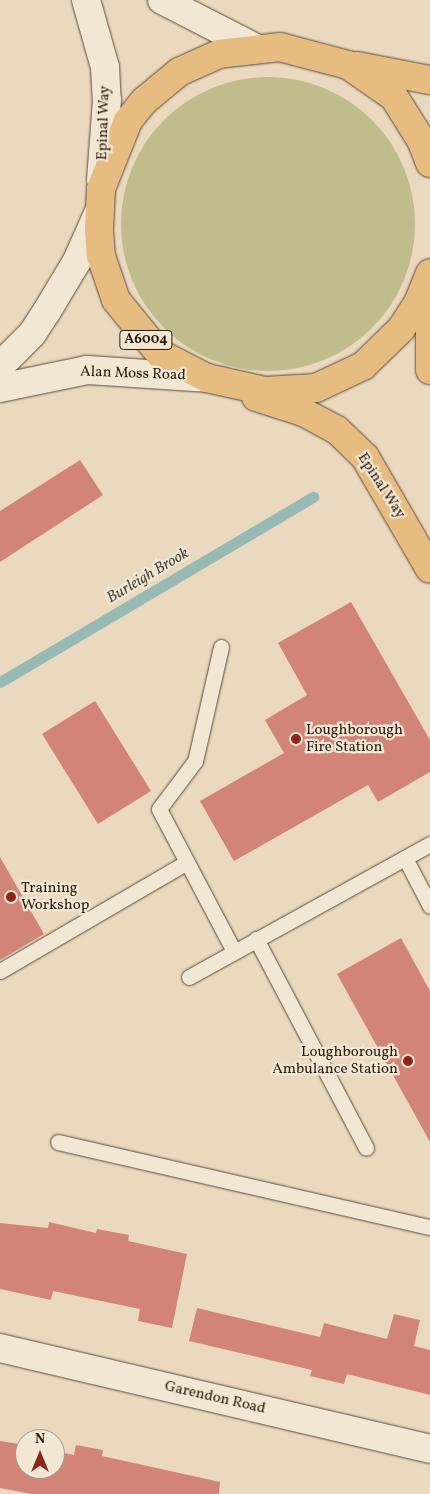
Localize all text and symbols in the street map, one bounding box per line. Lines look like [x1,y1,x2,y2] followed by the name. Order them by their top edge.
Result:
[94,85,114,161] street label: Epinal Way
[118,328,174,352] road number: A6004
[80,363,186,385] street label: Alan Moss Road
[353,450,409,522] street label: Epinal Way
[103,544,193,608] water label: Burleigh Brook
[306,721,403,756] place label: Loughborough Fire Station
[290,733,302,745] marker: Loughborough Fire Station
[21,879,89,914] place label: Training Workshop
[5,891,17,903] marker: Training Workshop
[272,1043,398,1078] place label: Loughborough Ambulance Station
[402,1055,414,1067] marker: Loughborough Ambulance Station
[163,1378,267,1418] street label: Garendon Road
[15,1429,65,1479] north arrow
[35,1430,45,1449] text: N

